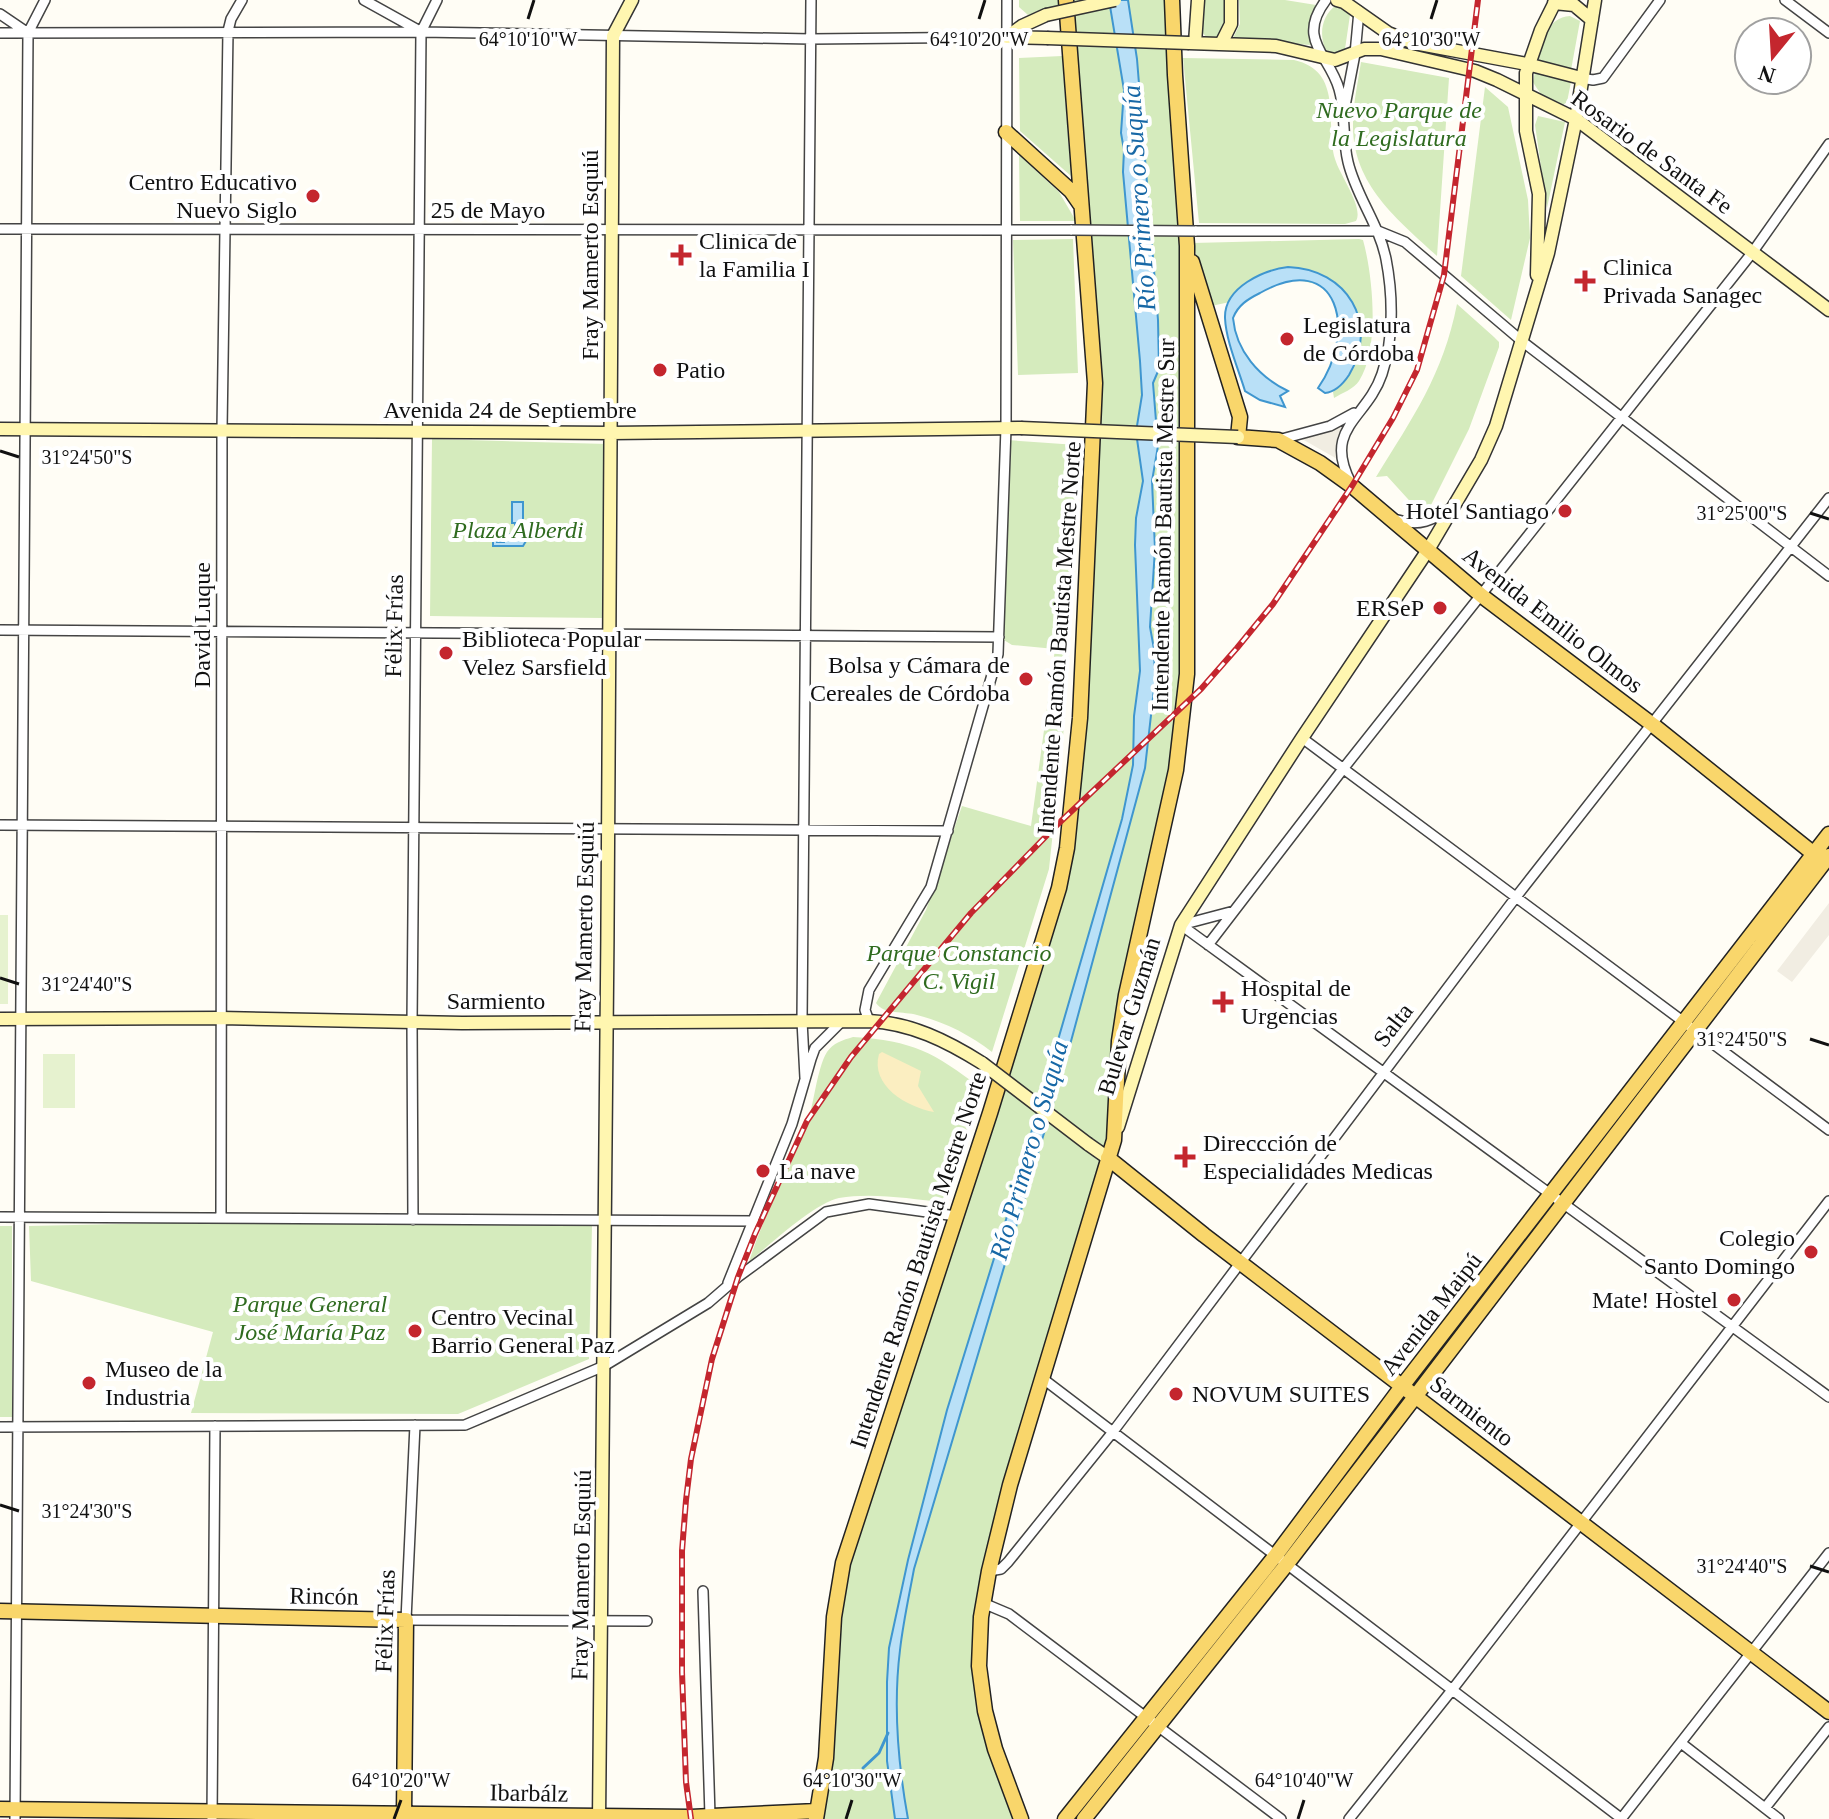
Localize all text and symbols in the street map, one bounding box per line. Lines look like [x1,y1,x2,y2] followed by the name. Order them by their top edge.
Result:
[1733,16,1813,96] north arrow
[479,28,577,50] text: 64°10'10"W
[930,28,1028,50] text: 64°10'20"W
[1382,28,1480,50] text: 64°10'30"W
[1755,60,1778,89] text: N
[1117,84,1161,313] water label: Río Primero o Suquía
[1566,85,1738,219] street label: Rosario de Santa Fe
[1315,97,1482,151] park label: Nuevo Parque de la Legislatura
[577,150,603,360] street label: Fray Mamerto Esquiú
[128,169,297,223] place label: Centro Educativo Nuevo Siglo
[304,187,322,205] marker: Centro Educativo Nuevo Siglo
[431,197,545,223] street label: 25 de Mayo
[699,228,810,282] place label: Clinica de la Familia I
[670,244,692,266] marker: Clinica de la Familia I
[1603,254,1762,308] place label: Clinica Privada Sanagec
[1574,270,1596,292] marker: Clinica Privada Sanagec
[1303,312,1415,366] place label: Legislatura de Córdoba
[1278,330,1296,348] marker: Legislatura de Córdoba
[1147,338,1179,712] street label: Intendente Ramón Bautista Mestre Sur
[676,357,725,383] place label: Patio
[651,361,669,379] marker: Patio
[383,397,637,423] street label: Avenida 24 de Septiembre
[1032,440,1086,836] street label: Intendente Ramón Bautista Mestre Norte
[42,446,132,468] text: 31°24'50"S
[1406,498,1549,524] place label: Hotel Santiago
[1556,502,1574,520] marker: Hotel Santiago
[1697,502,1787,524] text: 31°25'00"S
[451,517,584,543] park label: Plaza Alberdi
[1458,542,1648,698] street label: Avenida Emilio Olmos
[189,562,215,688] street label: David Luque
[380,574,408,678] street label: Félix Frías
[1356,595,1424,621] place label: ERSeP
[1431,599,1449,617] marker: ERSeP
[462,626,641,680] place label: Biblioteca Popular Velez Sarsfield
[437,644,455,662] marker: Biblioteca Popular Velez Sarsfield
[810,652,1010,706] place label: Bolsa y Cámara de Cereales de Córdoba
[1017,670,1035,688] marker: Bolsa y Cámara de Cereales de Córdoba
[569,821,599,1033] street label: Fray Mamerto Esquiú
[1093,934,1165,1098] street label: Bulevar Guzmán
[865,940,1052,994] park label: Parque Constancio C. Vigil
[42,973,132,995] text: 31°24'40"S
[1241,975,1351,1029] place label: Hospital de Urgencias
[447,988,545,1014] street label: Sarmiento
[1212,991,1234,1013] marker: Hospital de Urgencias
[1368,998,1418,1052] street label: Salta
[1697,1028,1787,1050] text: 31°24'50"S
[984,1037,1074,1264] water label: Río Primero o Suquía
[845,1068,991,1452] street label: Intendente Ramón Bautista Mestre Norte
[1203,1130,1433,1184] place label: Direccción de Especialidades Medicas
[1174,1146,1196,1168] marker: Direccción de Especialidades Medicas
[779,1158,856,1184] place label: La nave
[754,1162,772,1180] marker: La nave
[1644,1225,1795,1279] place label: Colegio Santo Domingo
[1802,1243,1820,1261] marker: Colegio Santo Domingo
[1375,1248,1487,1380] street label: Avenida Maipú
[1592,1287,1718,1313] place label: Mate! Hostel
[232,1291,388,1345] park label: Parque General José María Paz
[1725,1291,1743,1309] marker: Mate! Hostel
[431,1304,615,1358] place label: Centro Vecinal Barrio General Paz
[406,1322,424,1340] marker: Centro Vecinal Barrio General Paz
[105,1356,223,1410] place label: Museo de la Industria
[1425,1370,1519,1452] street label: Sarmiento
[80,1374,98,1392] marker: Museo de la Industria
[1192,1381,1370,1407] place label: NOVUM SUITES
[1167,1385,1185,1403] marker: NOVUM SUITES
[566,1469,596,1681] street label: Fray Mamerto Esquiú
[42,1500,132,1522] text: 31°24'30"S
[1697,1555,1787,1577] text: 31°24'40"S
[370,1569,400,1673] street label: Félix Frías
[289,1582,359,1610] street label: Rincón
[352,1769,450,1791] text: 64°10'20"W
[803,1769,901,1791] text: 64°10'30"W
[1255,1769,1353,1791] text: 64°10'40"W
[489,1779,569,1807] street label: Ibarbálz

